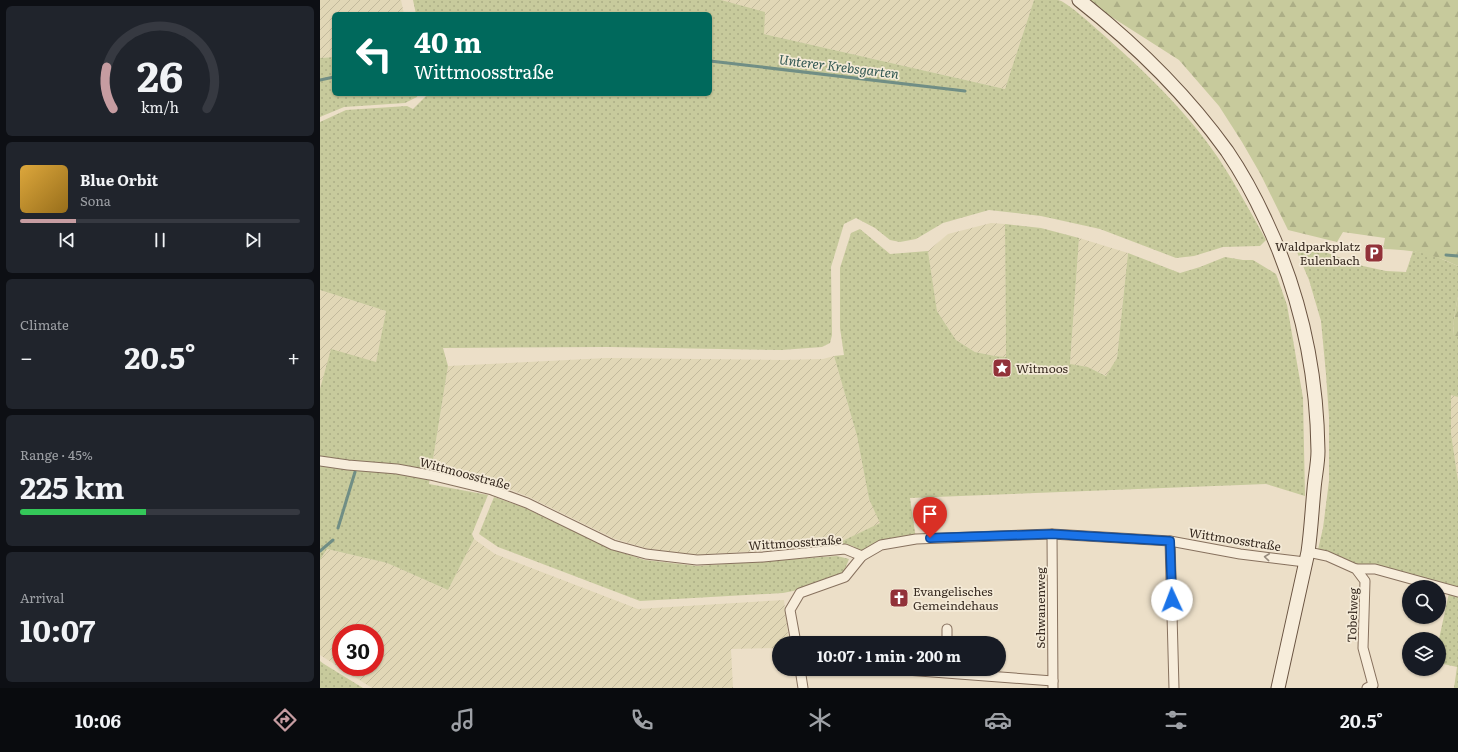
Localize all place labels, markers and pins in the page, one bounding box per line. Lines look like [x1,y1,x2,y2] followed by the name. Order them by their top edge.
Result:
[1275,237,1360,269] place label: Waldparkplatz Eulenbach
[1363,242,1385,264] parking icon: Waldparkplatz Eulenbach
[991,357,1013,379] place icon: Witmoos
[1016,359,1069,377] place label: Witmoos
[913,497,947,538] pin
[913,582,999,614] place label: Evangelisches Gemeindehaus
[888,587,910,609] church icon: Evangelisches Gemeindehaus

